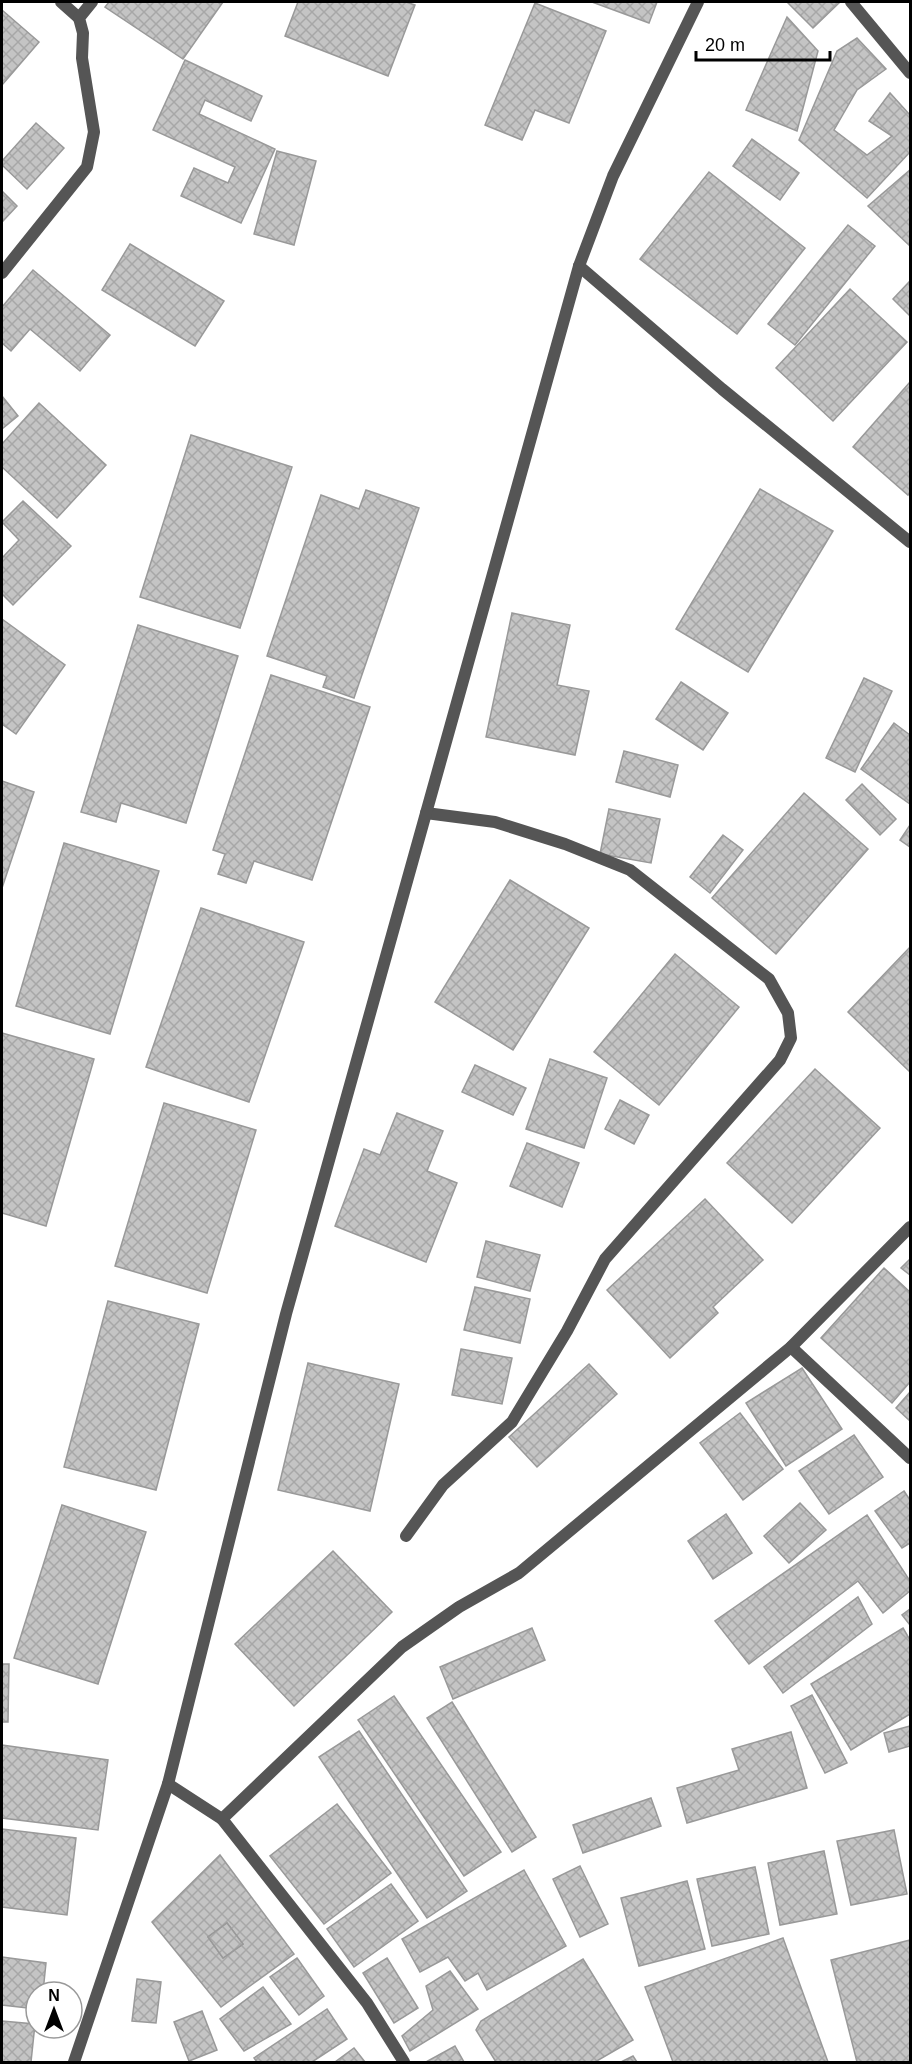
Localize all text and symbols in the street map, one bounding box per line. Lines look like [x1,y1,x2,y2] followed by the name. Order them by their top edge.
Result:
[696,24,830,62] scale bar
[705,35,745,55] text: 20 m
[24,1980,84,2040] north arrow
[48,1987,60,2004] text: N

